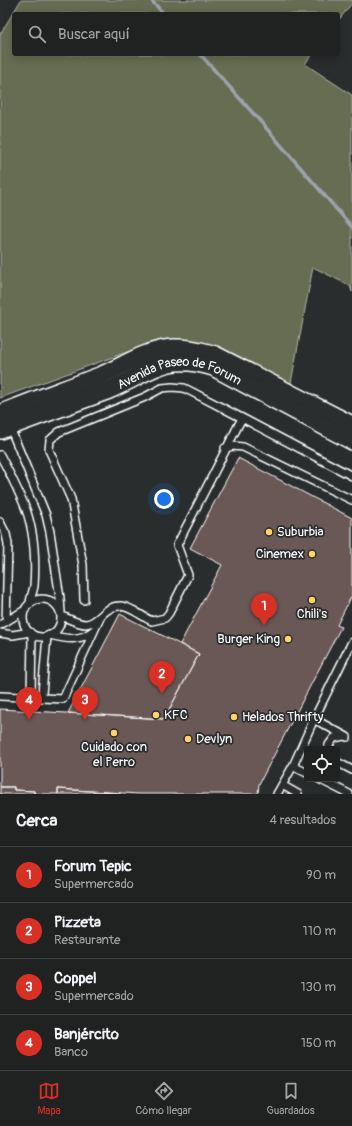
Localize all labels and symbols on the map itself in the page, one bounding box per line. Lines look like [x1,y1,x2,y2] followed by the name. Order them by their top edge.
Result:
[115,354,244,393] text: Avenida Paseo de Forum
[113,376,245,396] street label: Avenida Paseo de Forum
[154,489,174,509] your location
[277,524,323,540] place label: Suburbia
[264,527,274,537] marker: Suburbia
[256,546,304,562] place label: Cinemex
[307,549,317,559] marker: Cinemex
[251,593,277,626] pin: 1
[307,595,317,605] marker: Chili's
[297,606,327,622] place label: Chili's
[217,631,280,647] place label: Burger King
[283,634,293,644] marker: Burger King
[149,661,175,694] pin: 2
[16,687,42,720] pin: 4
[72,687,98,720] pin: 3
[164,707,188,723] place label: KFC
[242,709,324,725] place label: Helados Thrifty
[151,710,161,720] marker: KFC
[229,712,239,722] marker: Helados Thrifty
[109,728,119,738] marker: Cuidado con el Perro
[196,731,232,747] place label: Devlyn
[183,734,193,744] marker: Devlyn
[81,739,147,770] place label: Cuidado con el Perro

